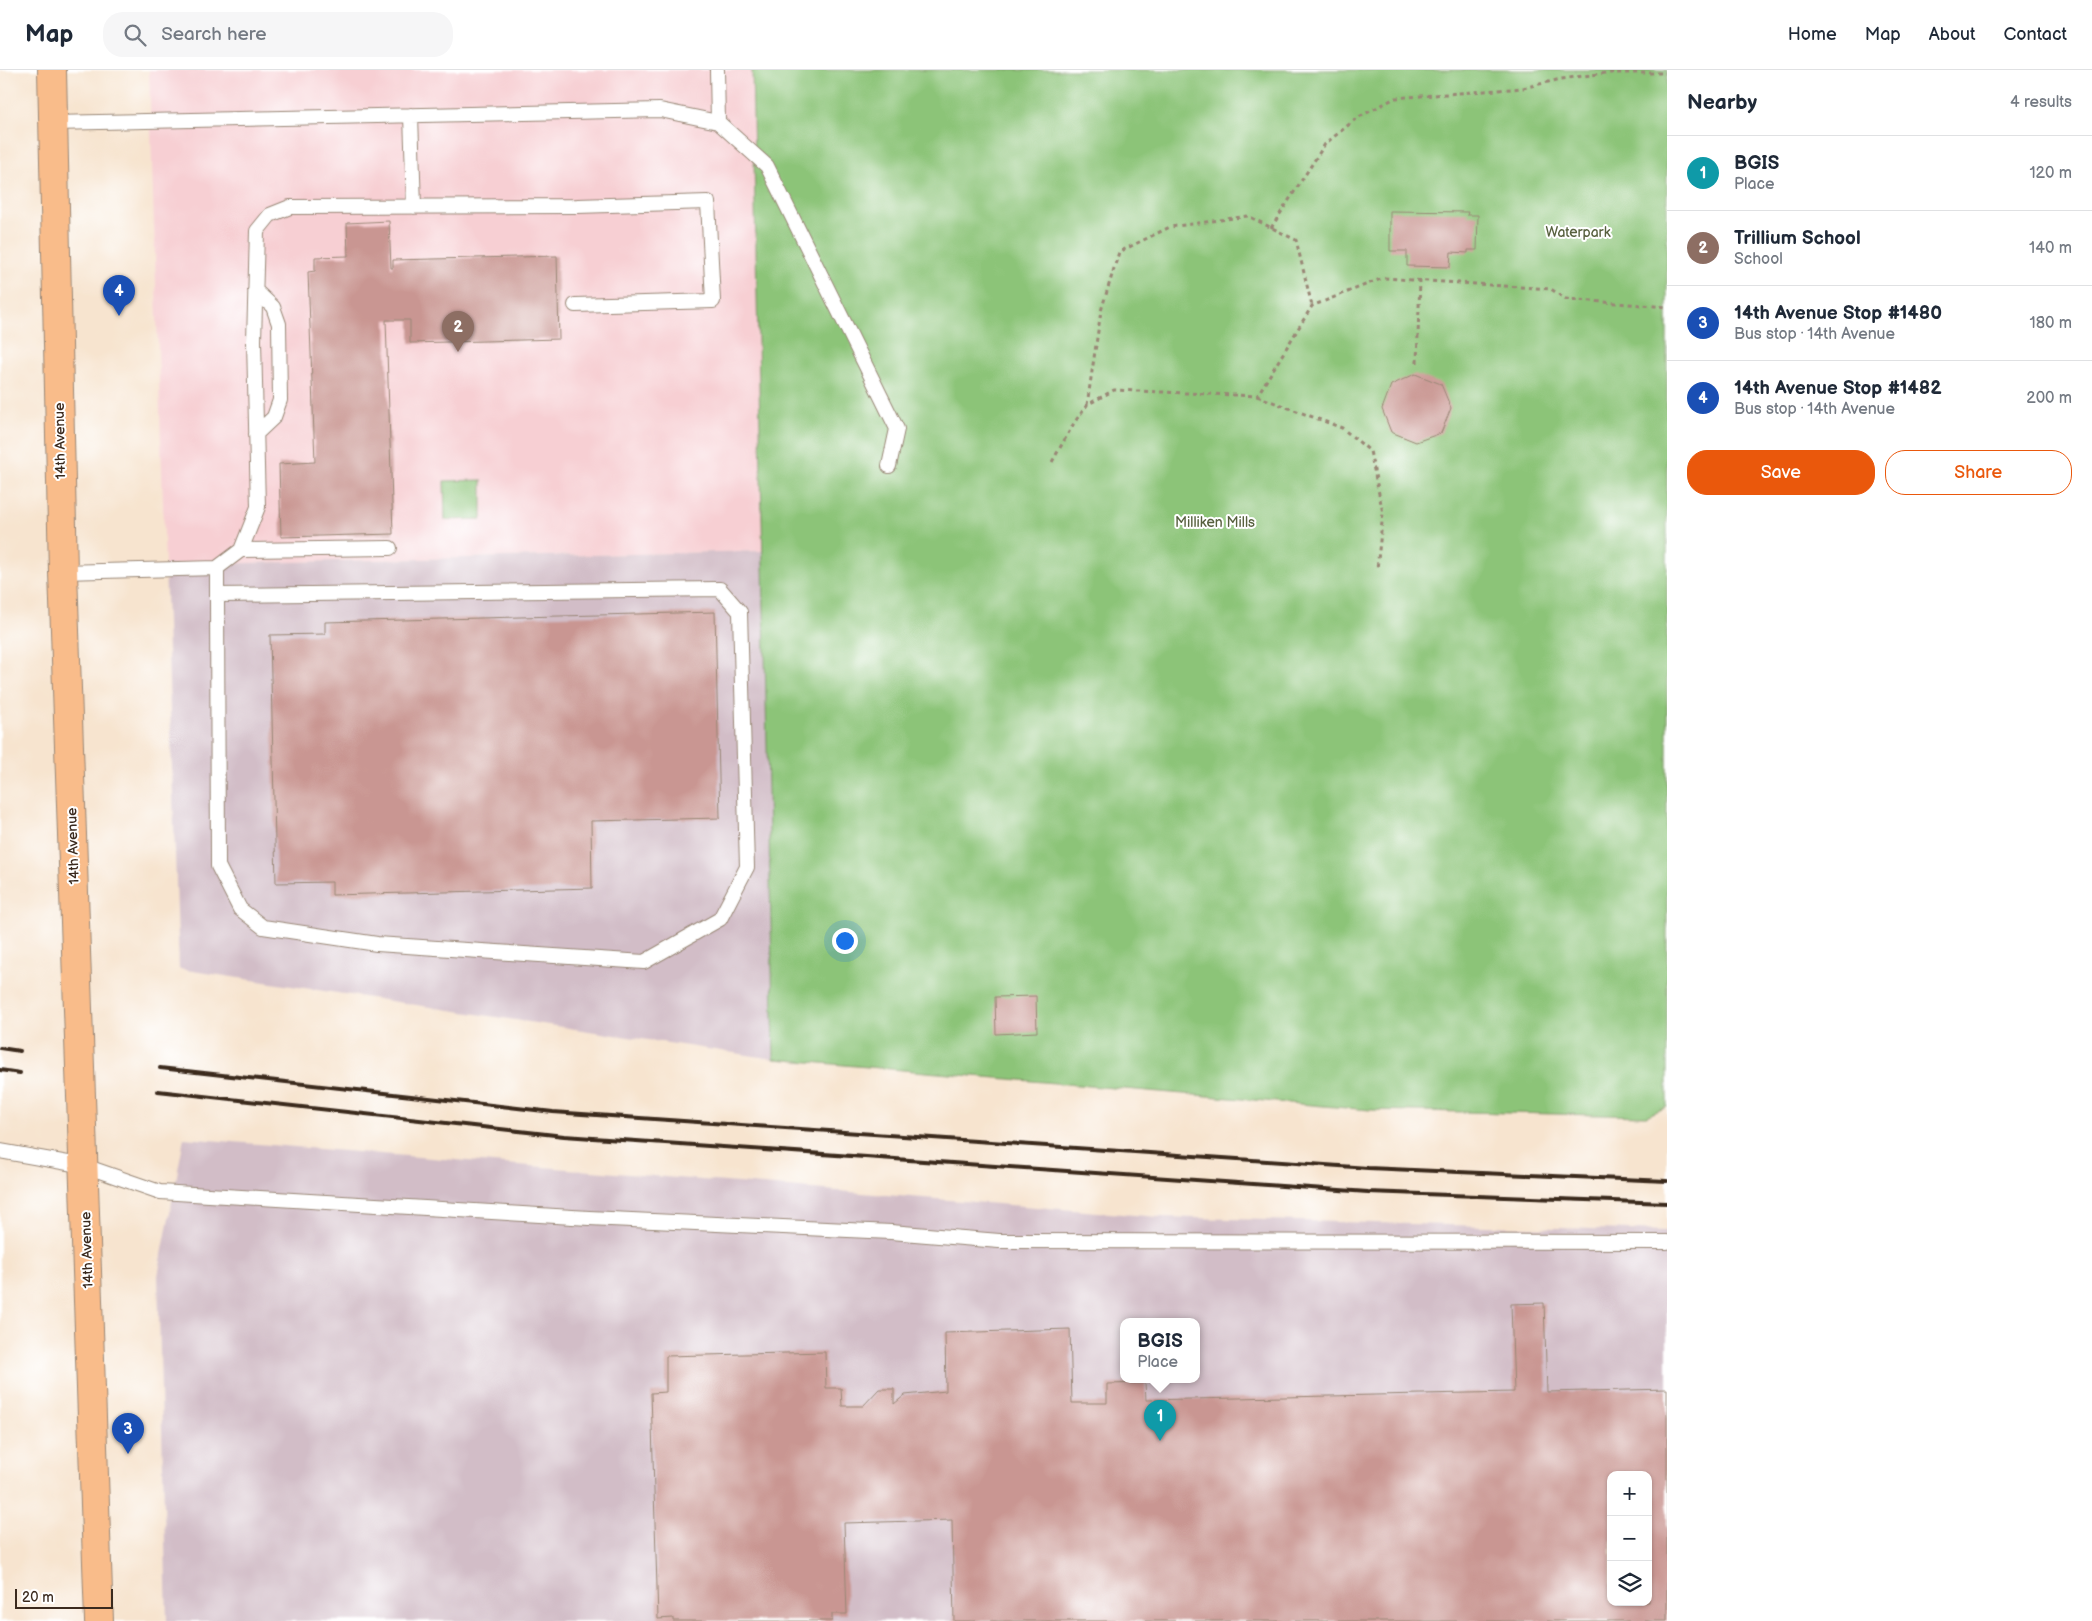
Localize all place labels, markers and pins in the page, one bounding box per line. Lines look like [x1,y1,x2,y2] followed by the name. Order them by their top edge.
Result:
[103,275,135,316] pin: 4
[442,311,474,352] pin: 2
[1144,1400,1176,1441] pin: 1
[112,1413,144,1454] pin: 3

